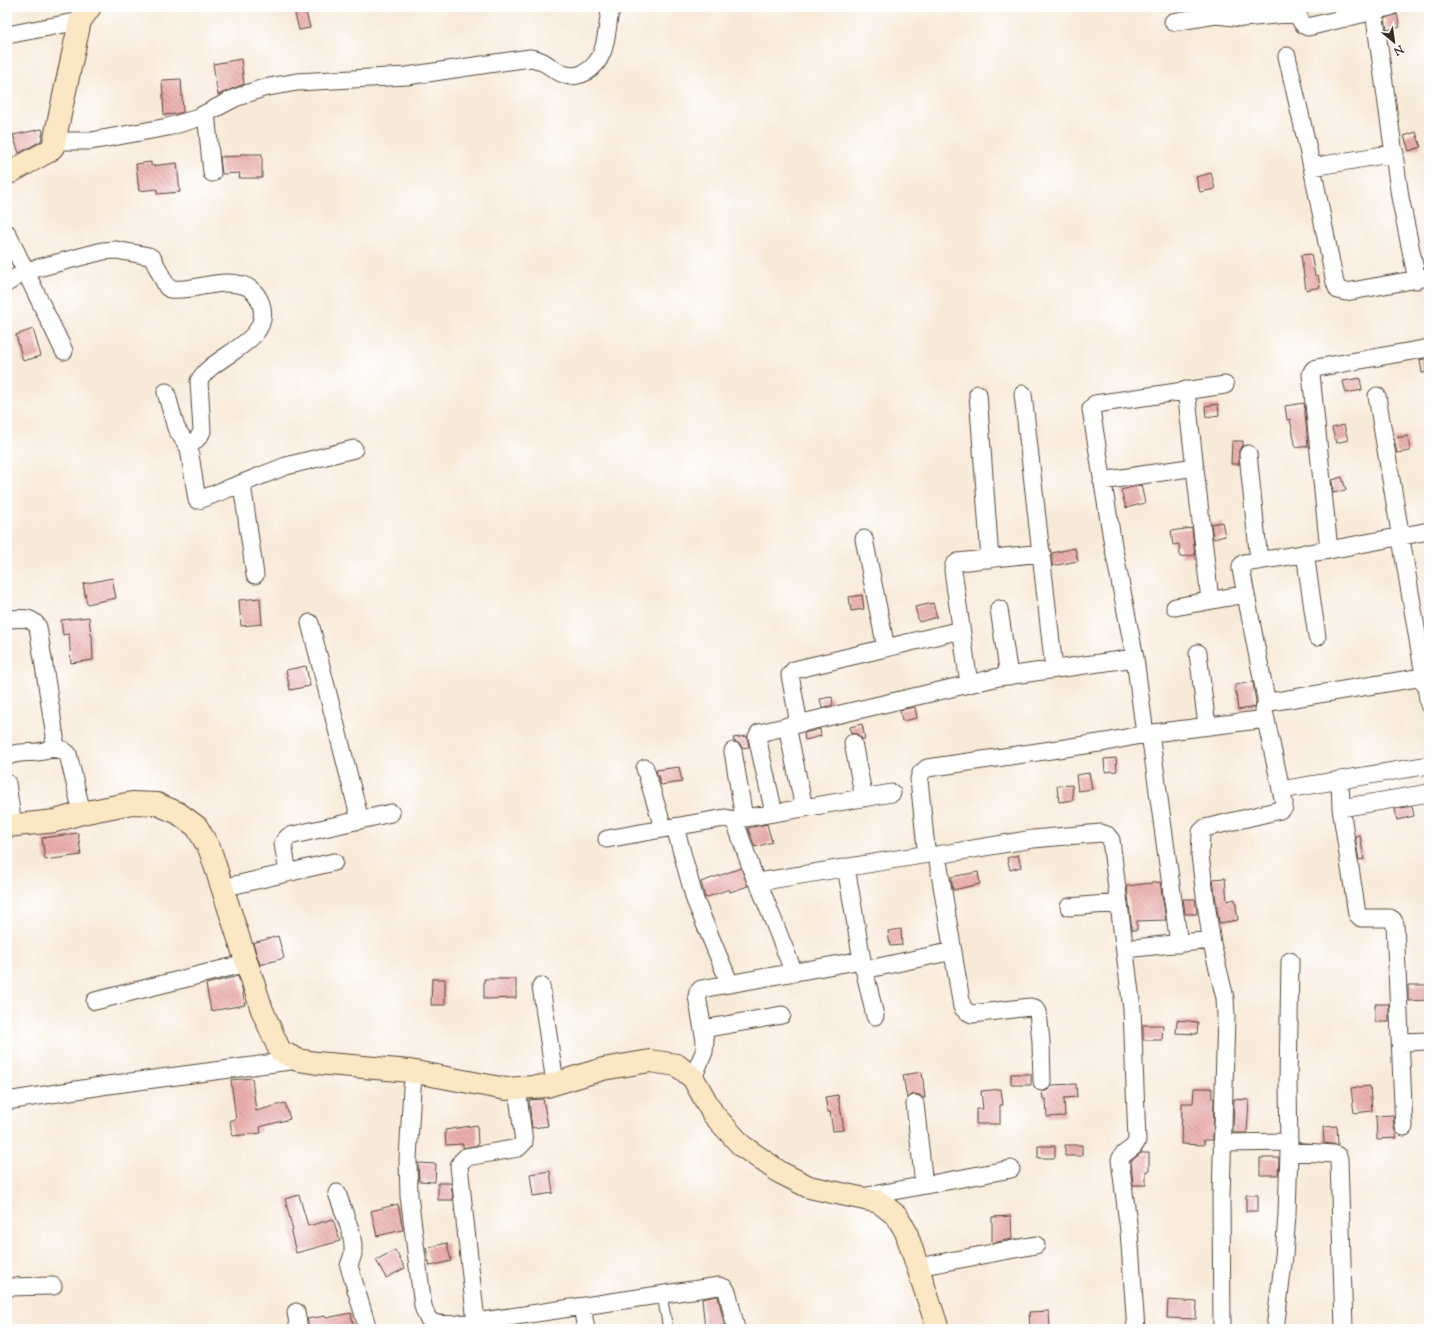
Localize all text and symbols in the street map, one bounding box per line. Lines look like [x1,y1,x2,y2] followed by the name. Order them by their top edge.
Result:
[1374,22,1414,62] north arrow
[1390,40,1407,59] text: N

